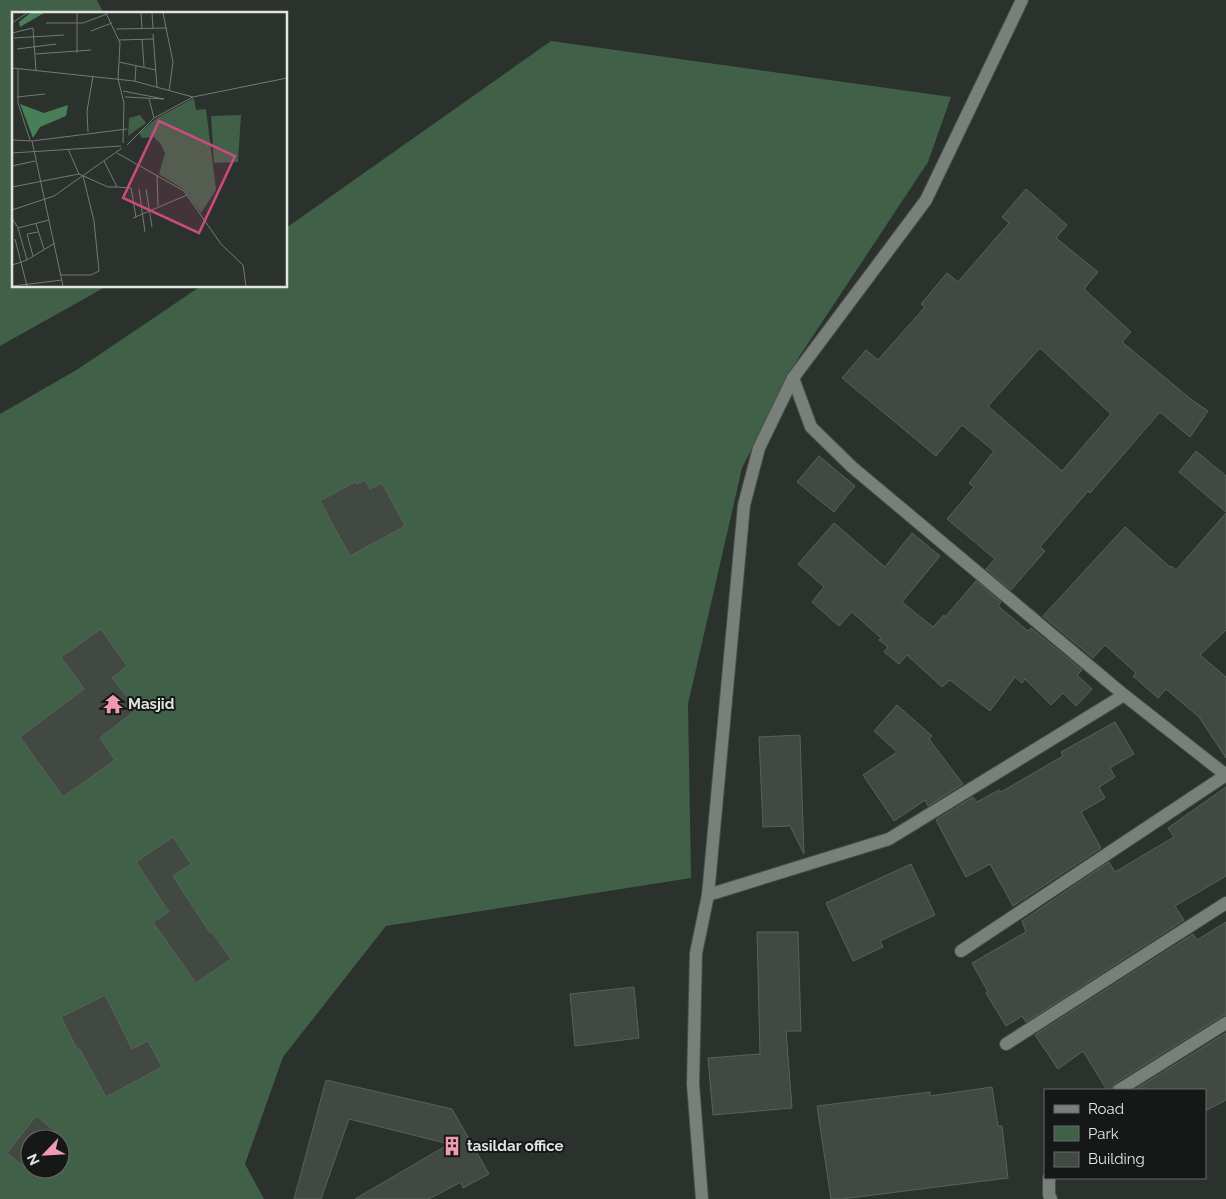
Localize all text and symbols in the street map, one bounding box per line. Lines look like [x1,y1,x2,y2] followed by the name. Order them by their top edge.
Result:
[12,12,288,288] inset map
[102,693,124,715] temple icon: Masjid
[128,695,175,713] place label: Masjid
[1044,1089,1206,1179] legend
[1088,1100,1124,1118] text: Road
[1088,1125,1119,1143] text: Park
[20,1129,70,1179] north arrow
[441,1135,463,1157] building icon: tasildar office
[467,1137,564,1155] place label: tasildar office
[1088,1150,1145,1168] text: Building
[24,1151,43,1168] text: N

